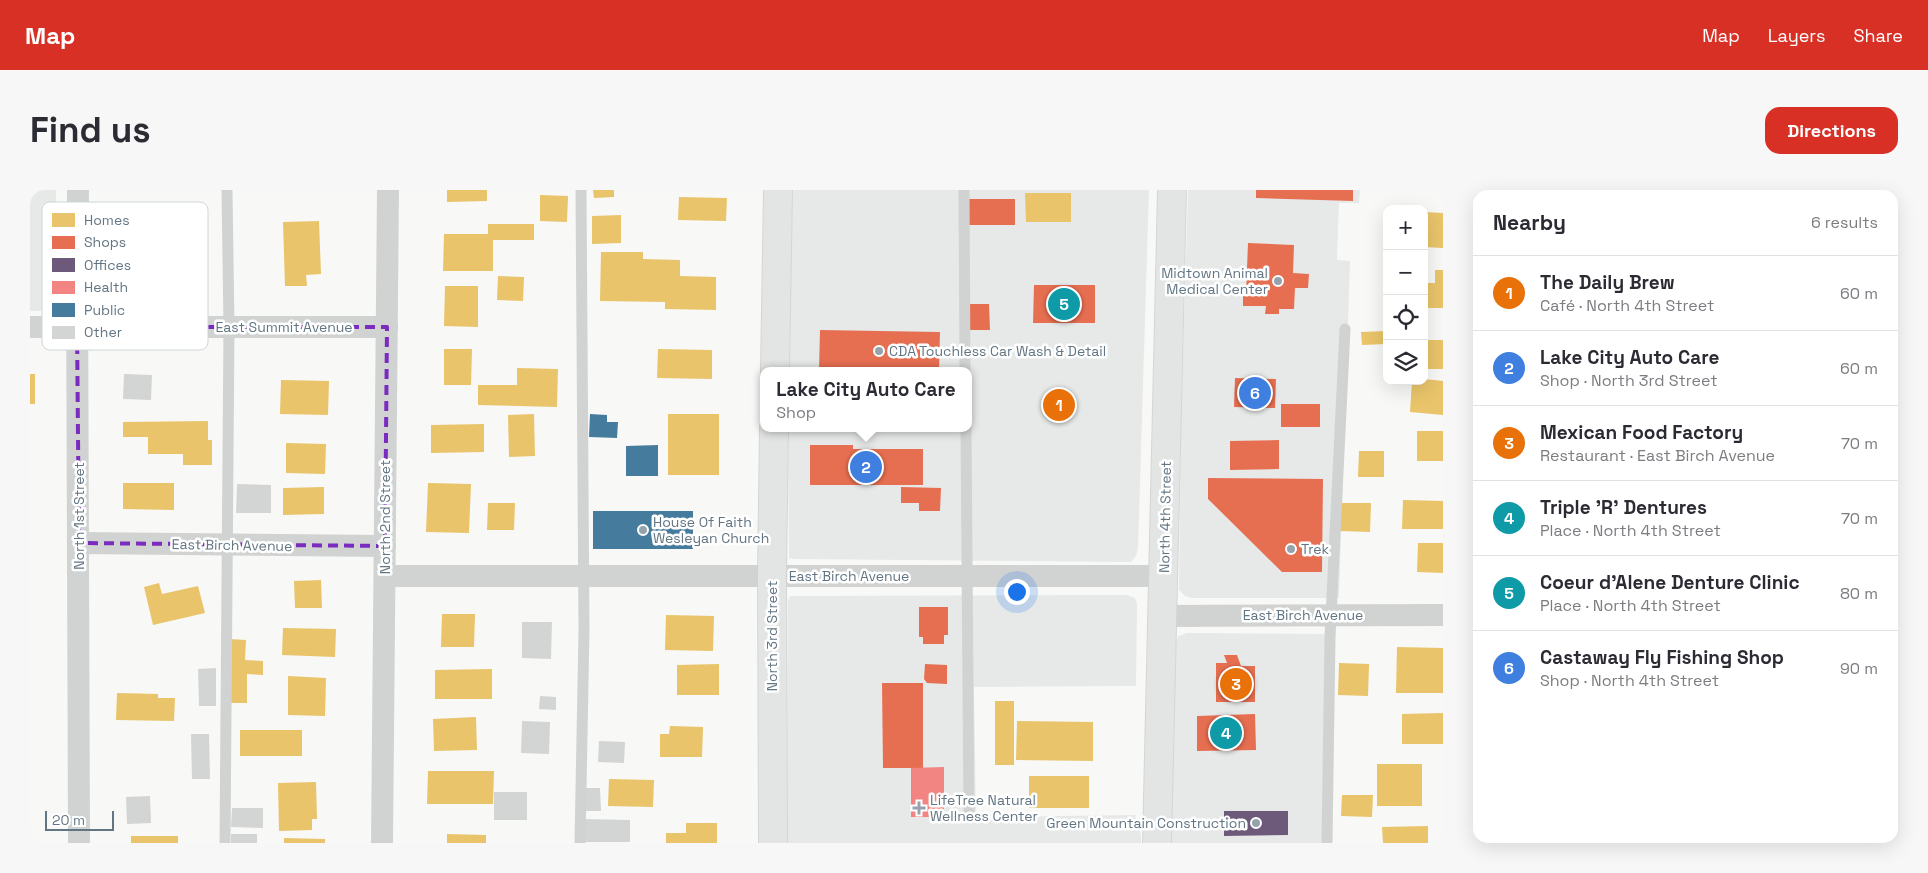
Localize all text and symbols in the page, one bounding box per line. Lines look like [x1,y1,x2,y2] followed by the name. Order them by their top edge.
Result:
[25,20,75,51] text: Map
[1702,24,1740,47] text: Map
[1768,24,1825,47] text: Layers
[1853,24,1903,47] text: Share
[1765,107,1898,154] button: Directions
[30,108,151,152] text: Find us
[42,202,208,350] legend
[1383,205,1428,385] map controls
[1383,205,1428,250] button: +
[1493,209,1566,236] text: Nearby
[84,211,130,229] text: Homes
[1811,212,1878,233] text: 6 results
[84,233,126,251] text: Shops
[1383,250,1428,295] button: −
[84,256,131,274] text: Offices
[1161,264,1268,298] place label: Midtown Animal Medical Center
[1540,270,1675,295] text: The Daily Brew
[1272,275,1284,287] marker: Midtown Animal Medical Center
[84,278,128,296] text: Health
[1505,283,1513,304] text: 1
[1840,283,1878,304] text: 60 m
[1048,285,1080,323] pin: 5
[1383,295,1428,340] button: locate
[1540,295,1714,316] text: Café · North 4th Street
[84,301,125,319] text: Public
[215,318,353,336] street label: East Summit Avenue
[84,323,122,341] text: Other
[1383,340,1428,385] button: layers
[889,342,1106,360] place label: CDA Touchless Car Wash & Detail
[873,345,885,357] marker: CDA Touchless Car Wash & Detail
[1540,345,1719,370] text: Lake City Auto Care
[1504,358,1514,379] text: 2
[1840,358,1878,379] text: 60 m
[760,367,972,432] popup
[1540,370,1718,391] text: Shop · North 3rd Street
[1239,374,1271,412] pin: 6
[776,377,956,402] text: Lake City Auto Care
[1043,386,1075,424] pin: 1
[776,402,816,423] text: Shop
[1540,420,1743,445] text: Mexican Food Factory
[1504,433,1514,454] text: 3
[1841,433,1878,454] text: 70 m
[1540,445,1775,466] text: Restaurant · East Birch Avenue
[850,448,882,486] pin: 2
[376,460,394,574] street label: North 2nd Street
[1155,461,1175,573] street label: North 4th Street
[70,462,88,570] street label: North 1st Street
[1540,495,1707,520] text: Triple 'R' Dentures
[1504,508,1514,529] text: 4
[1841,508,1878,529] text: 70 m
[653,513,769,547] place label: House Of Faith Wesleyan Church
[1540,520,1721,541] text: Place · North 4th Street
[637,524,649,536] marker: House Of Faith Wesleyan Church
[172,535,292,555] street label: East Birch Avenue
[1301,540,1329,558] place label: Trek
[1285,543,1297,555] marker: Trek
[789,567,909,585] street label: East Birch Avenue
[1540,570,1800,595] text: Coeur d'Alene Denture Clinic
[1004,579,1030,605] your location
[763,581,781,691] street label: North 3rd Street
[1504,583,1514,604] text: 5
[1840,583,1878,604] text: 80 m
[1540,595,1721,616] text: Place · North 4th Street
[1243,606,1363,624] street label: East Birch Avenue
[1540,645,1784,670] text: Castaway Fly Fishing Shop
[1504,658,1514,679] text: 6
[1840,658,1878,679] text: 90 m
[1220,665,1252,703] pin: 3
[1540,670,1719,691] text: Shop · North 4th Street
[1210,714,1242,752] pin: 4
[930,791,1038,825] place label: LifeTree Natural Wellness Center
[912,801,926,815] marker: LifeTree Natural Wellness Center
[45,808,114,831] scale bar
[52,811,85,829] text: 20 m
[1046,814,1246,832] place label: Green Mountain Construction
[1250,817,1262,829] marker: Green Mountain Construction

